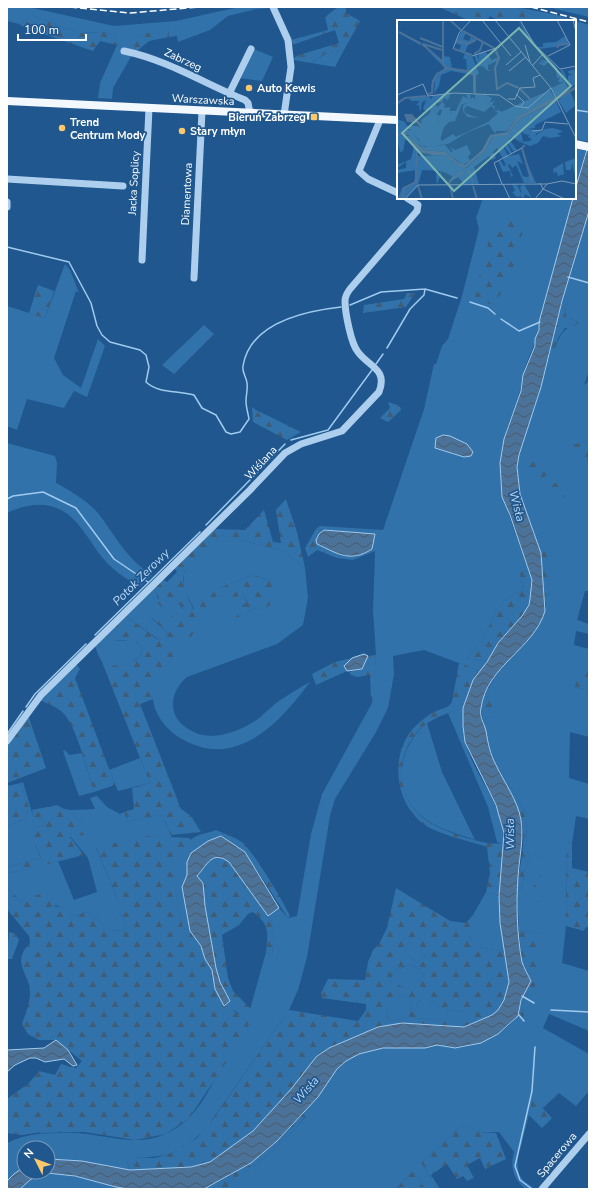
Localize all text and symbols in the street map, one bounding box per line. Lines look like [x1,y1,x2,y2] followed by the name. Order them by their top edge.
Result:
[18,16,86,42] scale bar
[397,20,576,199] inset map
[24,22,59,38] text: 100 m
[162,45,204,75] street label: Zabrzeg
[257,81,316,96] place label: Auto Kewis
[244,83,254,93] marker: Auto Kewis
[171,91,235,109] street label: Warszawska
[228,110,306,125] place label: Bieruń Zabrzeg
[309,112,319,122] marker: Bieruń Zabrzeg
[70,115,145,143] place label: Trend Centrum Mody
[57,123,67,133] marker: Trend Centrum Mody
[190,124,246,139] place label: Stary młyn
[177,126,187,136] marker: Stary młyn
[125,150,143,217] street label: Jacka Soplicy
[178,162,196,226] street label: Diamentowa
[241,443,281,483] street label: Wiślana
[505,489,529,523] water label: Wisła
[109,544,174,609] water label: Potok Zerowy
[502,818,518,850] water label: Wisła
[290,1073,322,1107] water label: Wisła
[534,1129,580,1181] street label: Spacerowa
[16,1140,56,1180] north arrow
[21,1146,37,1162] text: N

